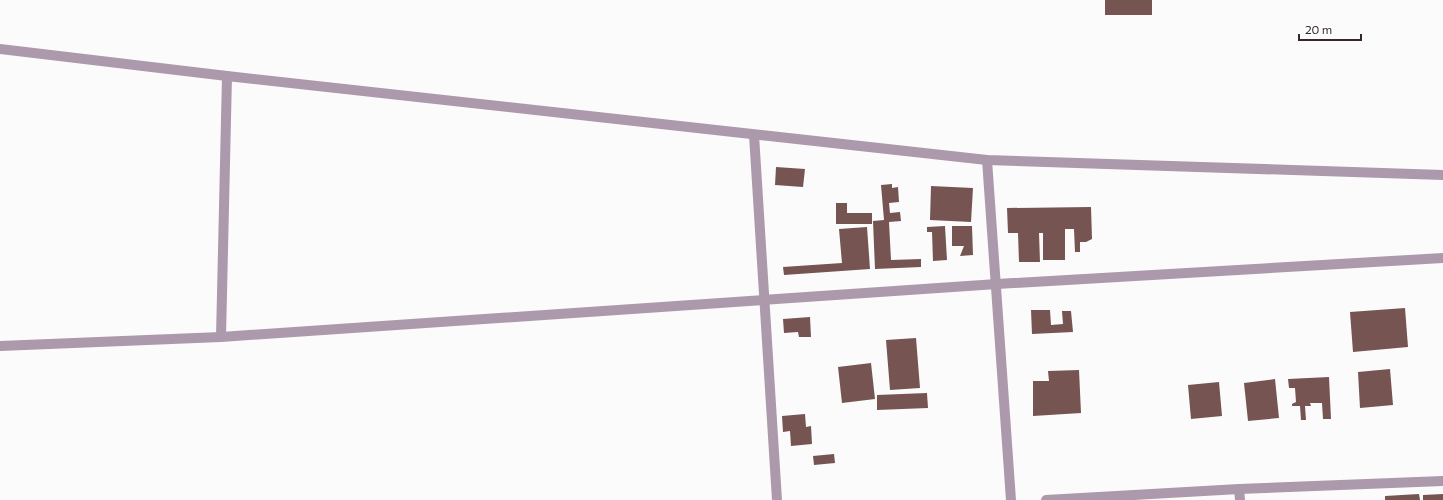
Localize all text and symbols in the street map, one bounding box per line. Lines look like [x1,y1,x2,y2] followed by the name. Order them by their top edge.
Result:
[1299,16,1361,42] scale bar
[1305,22,1332,36] text: 20 m

